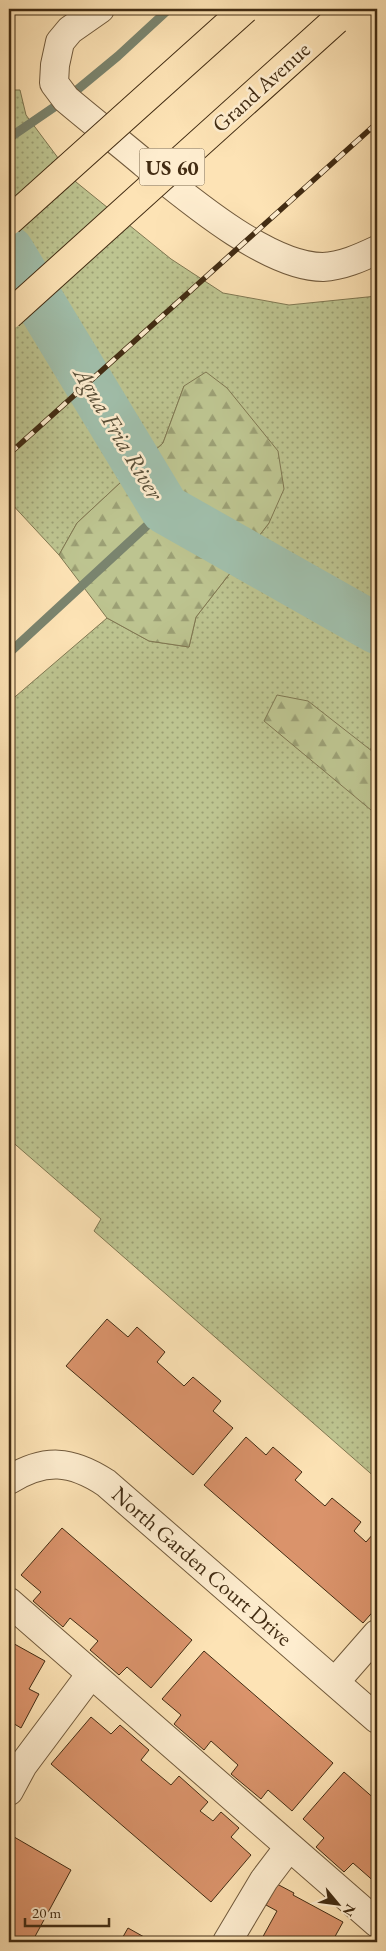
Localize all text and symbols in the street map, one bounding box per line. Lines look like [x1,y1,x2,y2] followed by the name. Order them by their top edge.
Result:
[206,35,317,139] street label: Grand Avenue
[140,148,204,186] road number: US 60
[66,359,172,507] water label: Agua Fria River
[106,1480,299,1653] street label: North Garden Court Drive
[314,1878,364,1928] north arrow
[25,1896,109,1928] scale bar
[338,1901,360,1920] text: N
[32,1903,61,1922] text: 20 m

